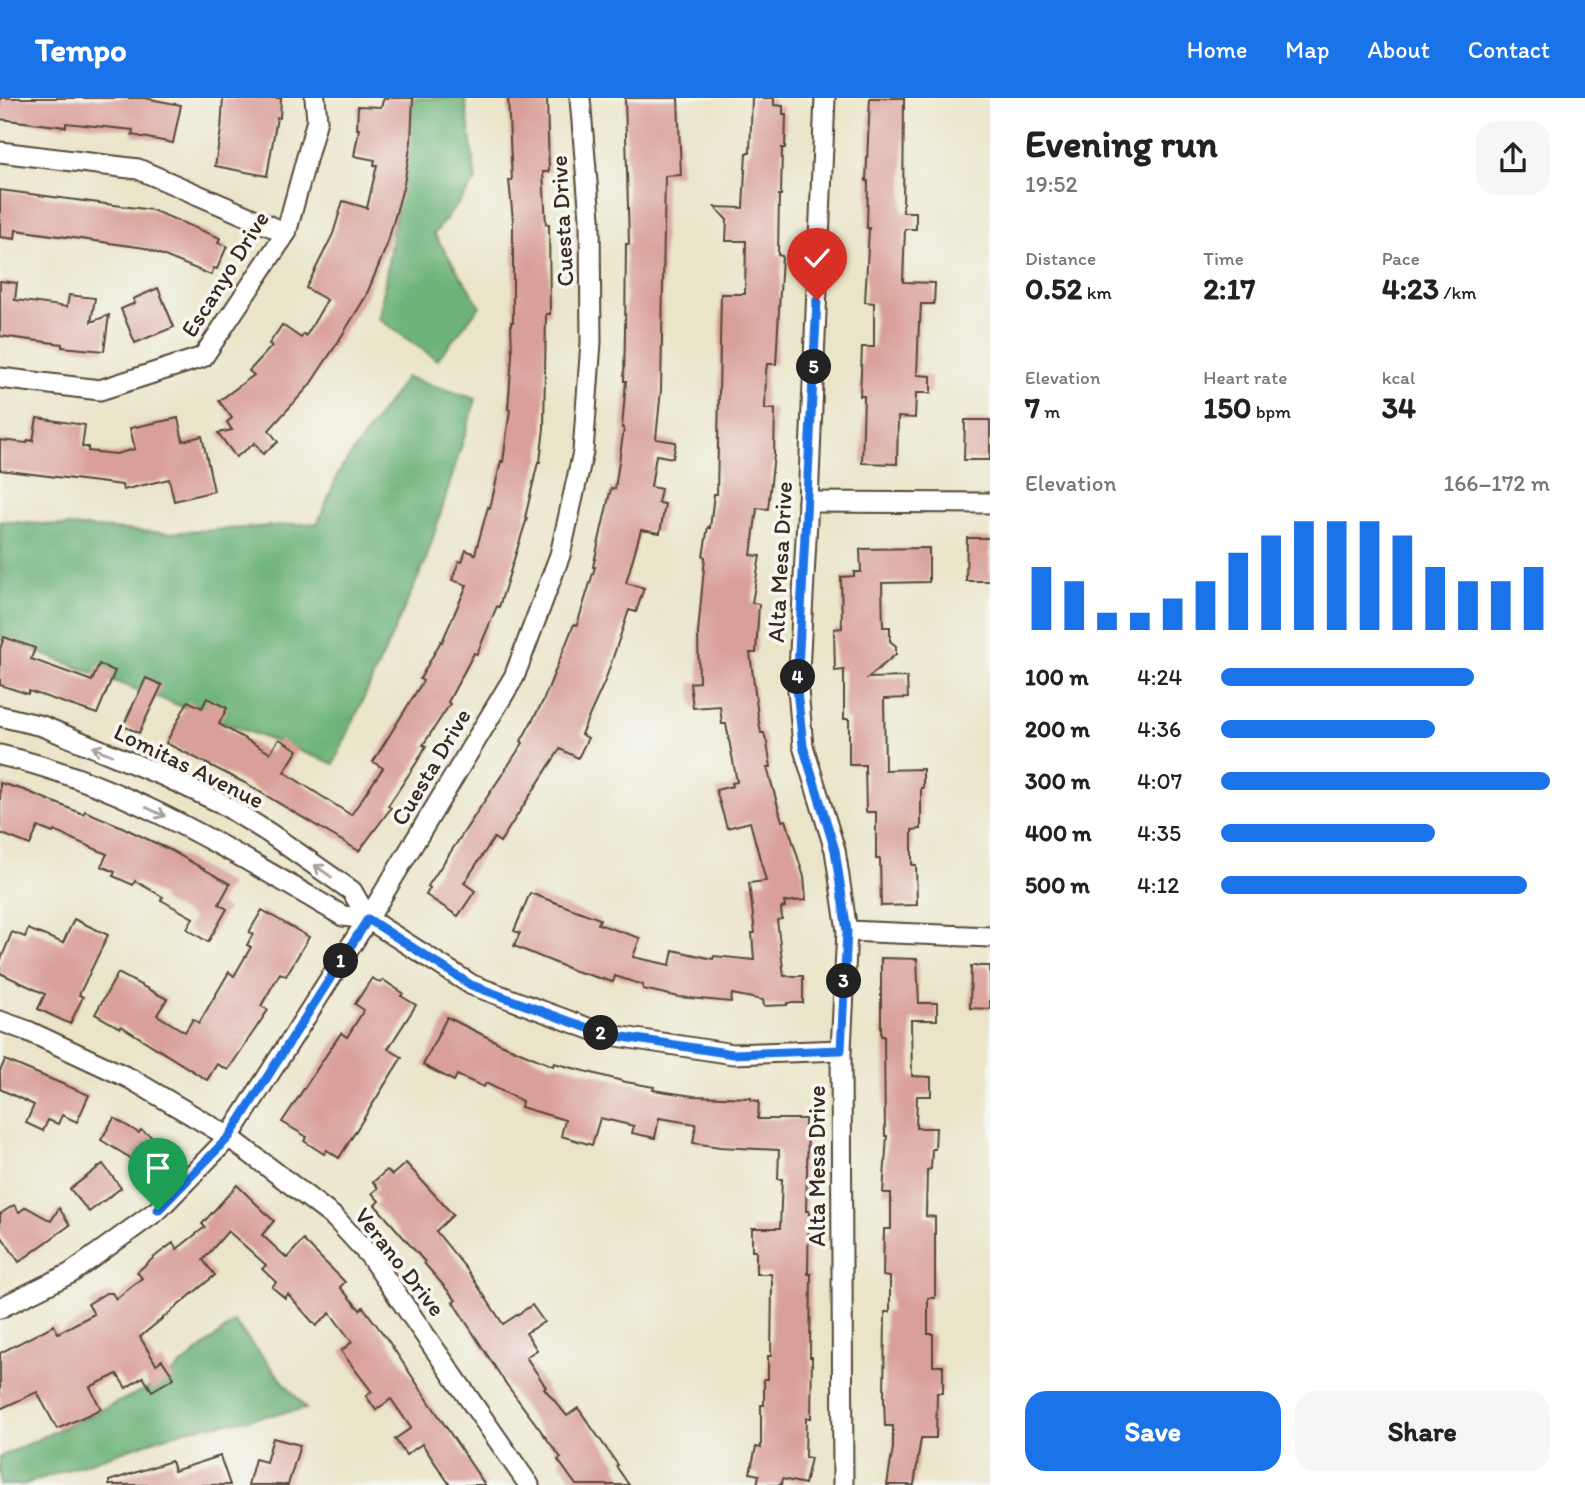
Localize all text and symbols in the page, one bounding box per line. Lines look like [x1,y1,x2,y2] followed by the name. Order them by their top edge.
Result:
[35,30,127,69] text: Tempo
[1187,35,1247,64] text: Home
[1285,35,1329,64] text: Map
[1367,35,1430,64] text: About
[1468,35,1550,64] text: Contact
[1025,121,1218,167] text: Evening run
[1476,121,1550,195] button: share
[544,155,579,287] street label: Cuesta Drive
[1025,170,1078,198] text: 19:52
[174,205,275,342] street label: Escanyo Drive
[787,228,847,300] pin
[798,239,836,277] icon: check
[1025,247,1096,270] text: Distance
[1203,247,1244,270] text: Time
[1382,247,1420,270] text: Pace
[1025,270,1082,307] text: 0.52
[1203,270,1255,307] text: 2:17
[1382,270,1439,307] text: 4:23
[1082,281,1112,304] text: km
[1439,281,1477,304] text: /km
[796,350,832,384] pin: 5
[809,355,818,378] text: 5
[1025,366,1101,389] text: Elevation
[1203,366,1287,389] text: Heart rate
[1382,366,1415,389] text: kcal
[1025,389,1040,426] text: 7
[1203,389,1251,426] text: 150
[1382,389,1416,426] text: 34
[1040,400,1060,423] text: m
[1251,400,1291,423] text: bpm
[1025,469,1116,497] text: Elevation
[1443,469,1550,497] text: 166–172 m
[761,481,798,643] street label: Alta Mesa Drive
[780,660,816,694] pin: 4
[1025,663,1089,691] text: 100 m
[1137,663,1182,691] text: 4:24
[792,665,803,688] text: 4
[384,703,477,831] street label: Cuesta Drive
[1025,715,1090,743] text: 200 m
[1137,715,1181,743] text: 4:36
[109,717,269,814] street label: Lomitas Avenue
[92,743,114,756] one-way arrow
[1025,767,1090,795] text: 300 m
[1137,767,1182,795] text: 4:07
[145,806,166,819] one-way arrow
[1025,819,1092,847] text: 400 m
[1137,819,1181,847] text: 4:35
[314,864,333,878] one-way arrow
[1025,871,1090,899] text: 500 m
[1137,871,1179,899] text: 4:12
[324,944,358,978] pin: 1
[336,949,345,972] text: 1
[826,964,862,998] pin: 3
[838,969,849,992] text: 3
[584,1016,618,1051] pin: 2
[596,1021,606,1044] text: 2
[802,1085,831,1247] street label: Alta Mesa Drive
[128,1138,188,1210] pin
[139,1149,177,1187] icon: arrive
[349,1201,452,1322] street label: Verano Drive
[1025,1391,1281,1471] button: Save
[1295,1391,1550,1471] button: Share

